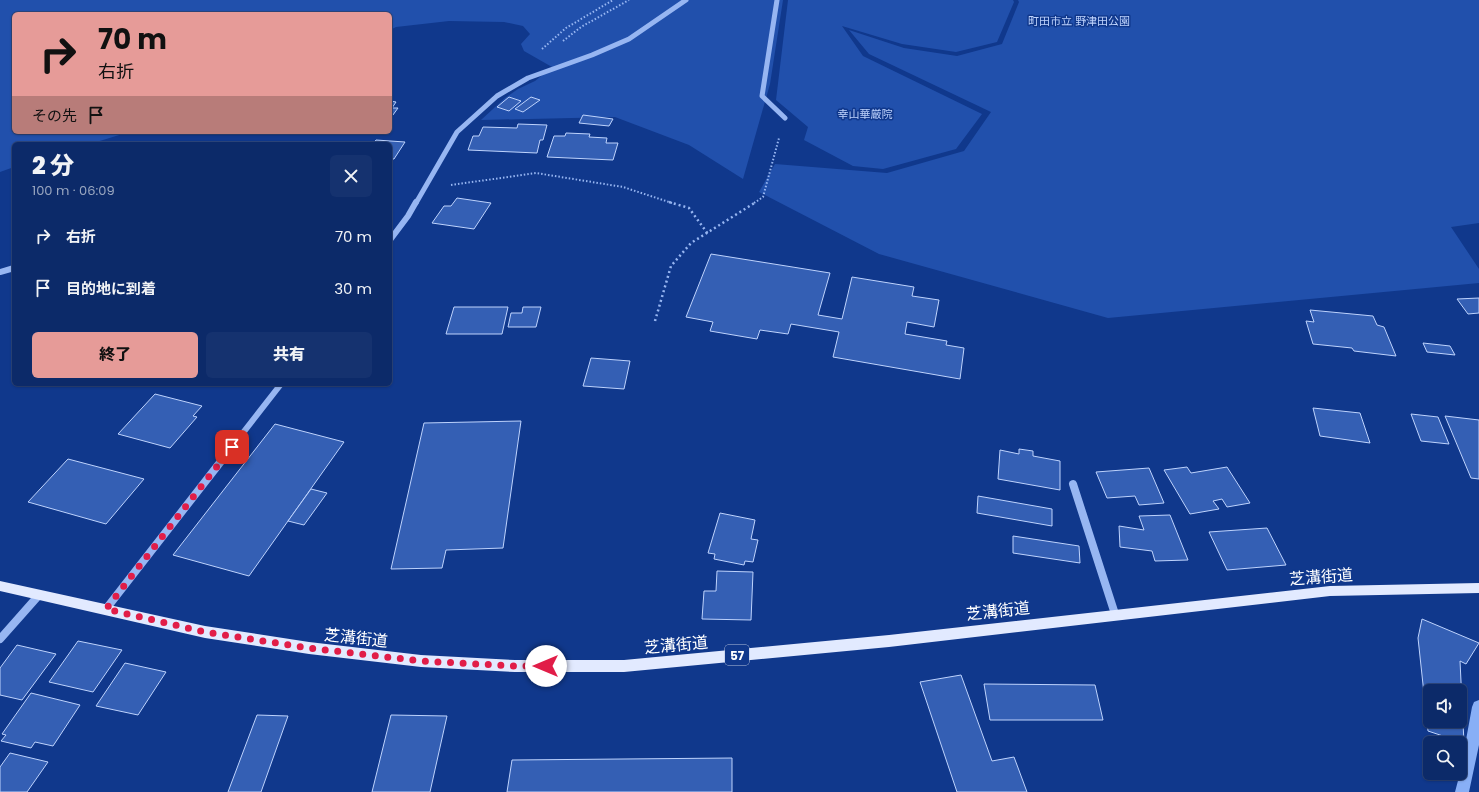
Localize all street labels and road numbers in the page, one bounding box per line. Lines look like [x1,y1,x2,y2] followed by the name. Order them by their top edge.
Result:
[1288,563,1354,591] street label: 芝溝街道
[965,596,1031,626] street label: 芝溝街道
[323,623,389,653] street label: 芝溝街道
[643,631,709,659] street label: 芝溝街道
[725,645,749,665] road number: 57

